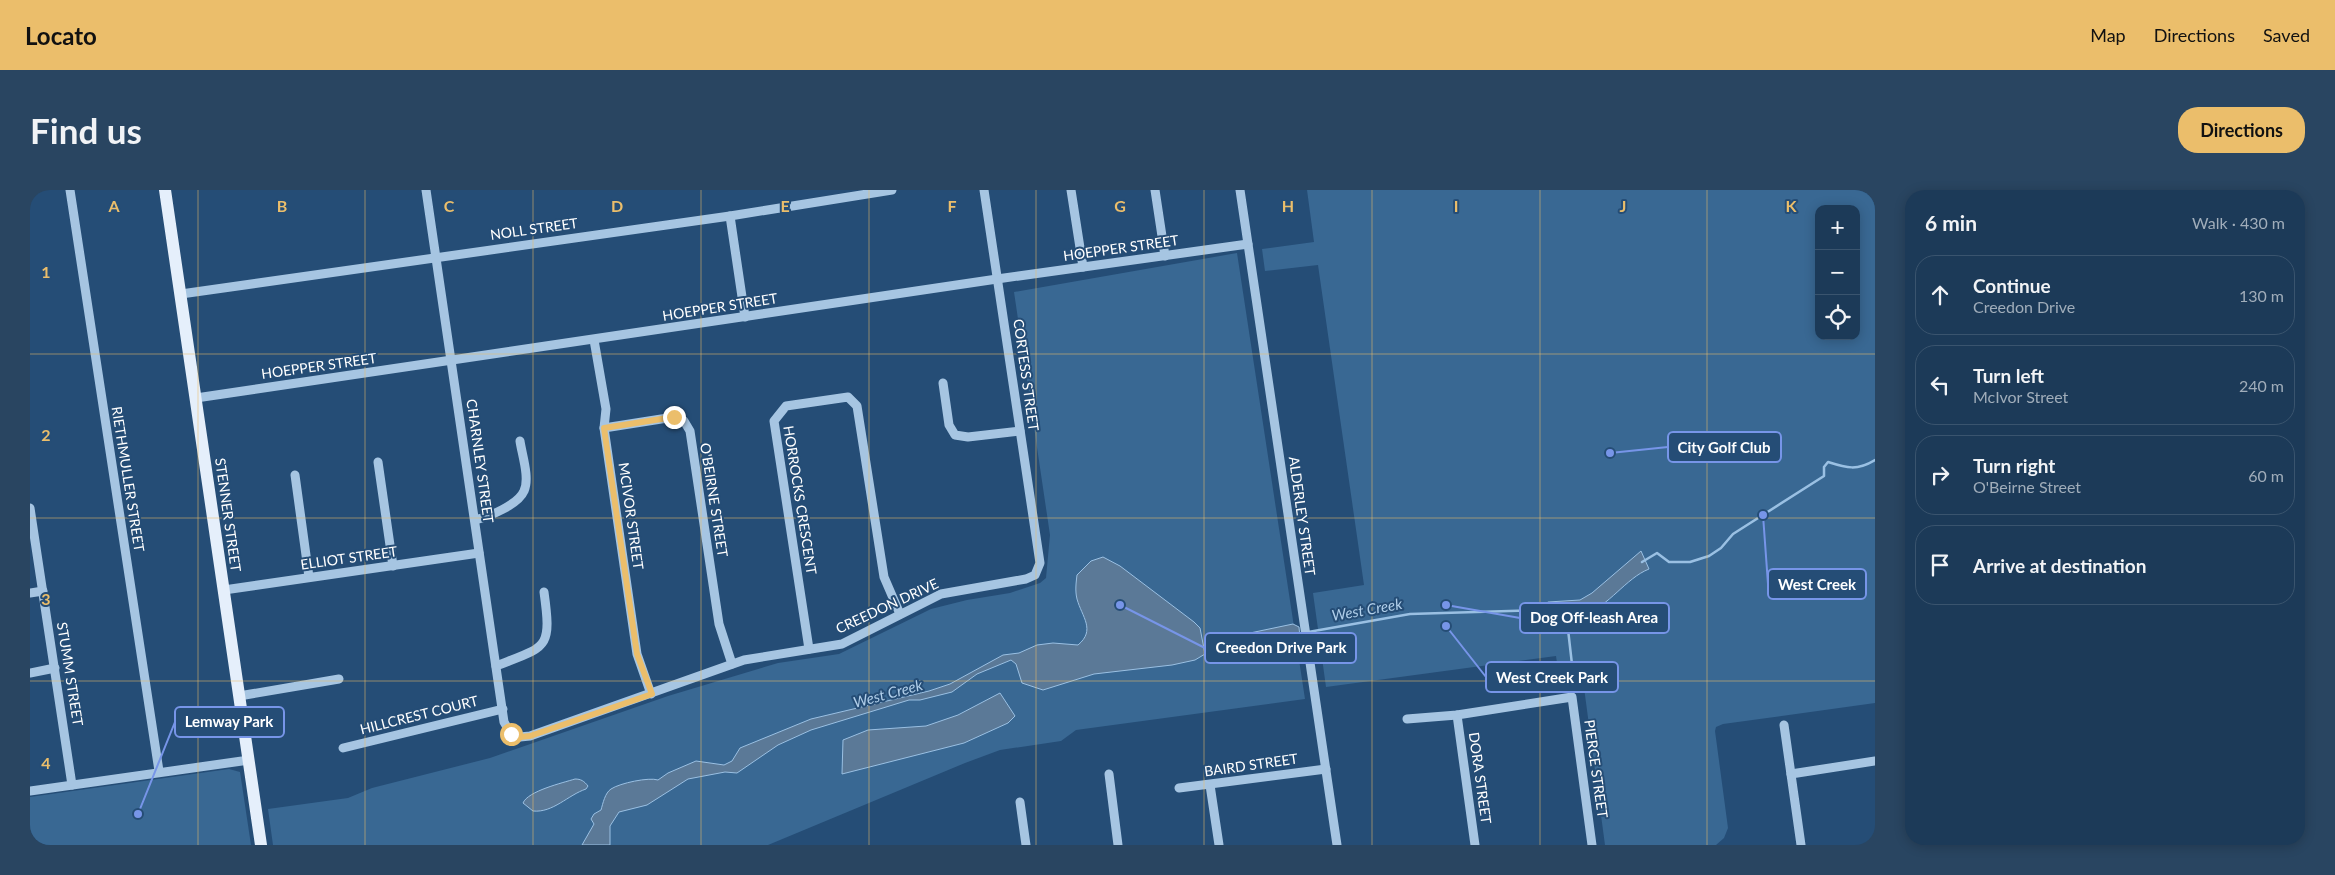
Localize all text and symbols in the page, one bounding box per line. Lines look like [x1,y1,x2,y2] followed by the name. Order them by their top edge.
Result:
[25,21,97,50] text: Locato
[2090,24,2126,46] text: Map
[2154,24,2235,46] text: Directions
[2263,24,2310,46] text: Saved
[2178,107,2305,153] button: Directions
[30,109,142,151] text: Find us
[107,196,120,215] text: A
[277,196,287,215] text: B
[444,196,455,215] text: C
[611,196,623,215] text: D
[780,196,790,215] text: E
[947,196,957,215] text: F
[1114,196,1126,215] text: G
[1282,196,1294,215] text: H
[1454,196,1458,215] text: I
[1620,196,1626,215] text: J
[1786,196,1798,215] text: K
[1815,205,1860,340] map controls
[1815,205,1860,250] button: +
[1925,210,1977,235] text: 6 min
[2192,213,2285,232] text: Walk · 430 m
[489,214,580,243] street label: NOLL STREET
[1062,231,1180,264] street label: HOEPPER STREET
[1815,250,1860,295] button: −
[41,262,51,281] text: 1
[1973,274,2051,297] text: Continue
[1926,281,1954,309] icon: ahead
[2239,286,2284,305] text: 130 m
[661,289,779,324] street label: HOEPPER STREET
[1815,295,1860,340] button: locate
[1973,297,2075,316] text: Creedon Drive
[1010,318,1043,433] street label: CORTESS STREET
[260,349,378,382] street label: HOEPPER STREET
[1973,364,2044,387] text: Turn left
[1926,371,1954,399] icon: left
[2239,376,2284,395] text: 240 m
[1973,387,2068,406] text: McIvor Street
[463,398,498,525] street label: CHARNLEY STREET
[109,405,148,554] street label: RIETHMULLER STREET
[663,406,686,429] route end
[780,424,821,576] street label: HORROCKS CRESCENT
[41,425,51,444] text: 2
[1668,432,1781,462] callout: City Golf Club
[1678,438,1771,456] text: City Golf Club
[697,442,732,559] street label: O'BEIRNE STREET
[1973,454,2055,477] text: Turn right
[1286,455,1319,577] street label: ALDERLEY STREET
[212,457,245,574] street label: STENNER STREET
[616,461,648,571] street label: MCIVOR STREET
[1926,461,1954,489] icon: right
[2248,466,2284,485] text: 60 m
[1973,477,2081,496] text: O'Beirne Street
[299,542,399,573] street label: ELLIOT STREET
[1926,551,1954,579] icon: arrive
[1973,554,2146,577] text: Arrive at destination
[1768,569,1866,599] callout: West Creek
[833,574,941,637] street label: CREEDON DRIVE
[1778,575,1857,593] text: West Creek
[41,589,51,608] text: 3
[1330,594,1404,624] water label: West Creek
[1520,603,1669,633] callout: Dog Off-leash Area
[1530,608,1658,626] text: Dog Off-leash Area
[54,621,87,728] street label: STUMM STREET
[1205,633,1356,663] callout: Creedon Drive Park
[1216,638,1347,656] text: Creedon Drive Park
[1486,662,1618,692] callout: West Creek Park
[1496,668,1609,686] text: West Creek Park
[851,675,925,711] water label: West Creek
[358,691,480,737] street label: HILLCREST COURT
[175,707,284,737] callout: Lemway Park
[185,712,274,730] text: Lemway Park
[1581,719,1612,820] street label: PIERCE STREET
[500,723,523,746] route start
[1466,731,1495,826] street label: DORA STREET
[1203,749,1300,779] street label: BAIRD STREET
[41,753,51,772] text: 4

